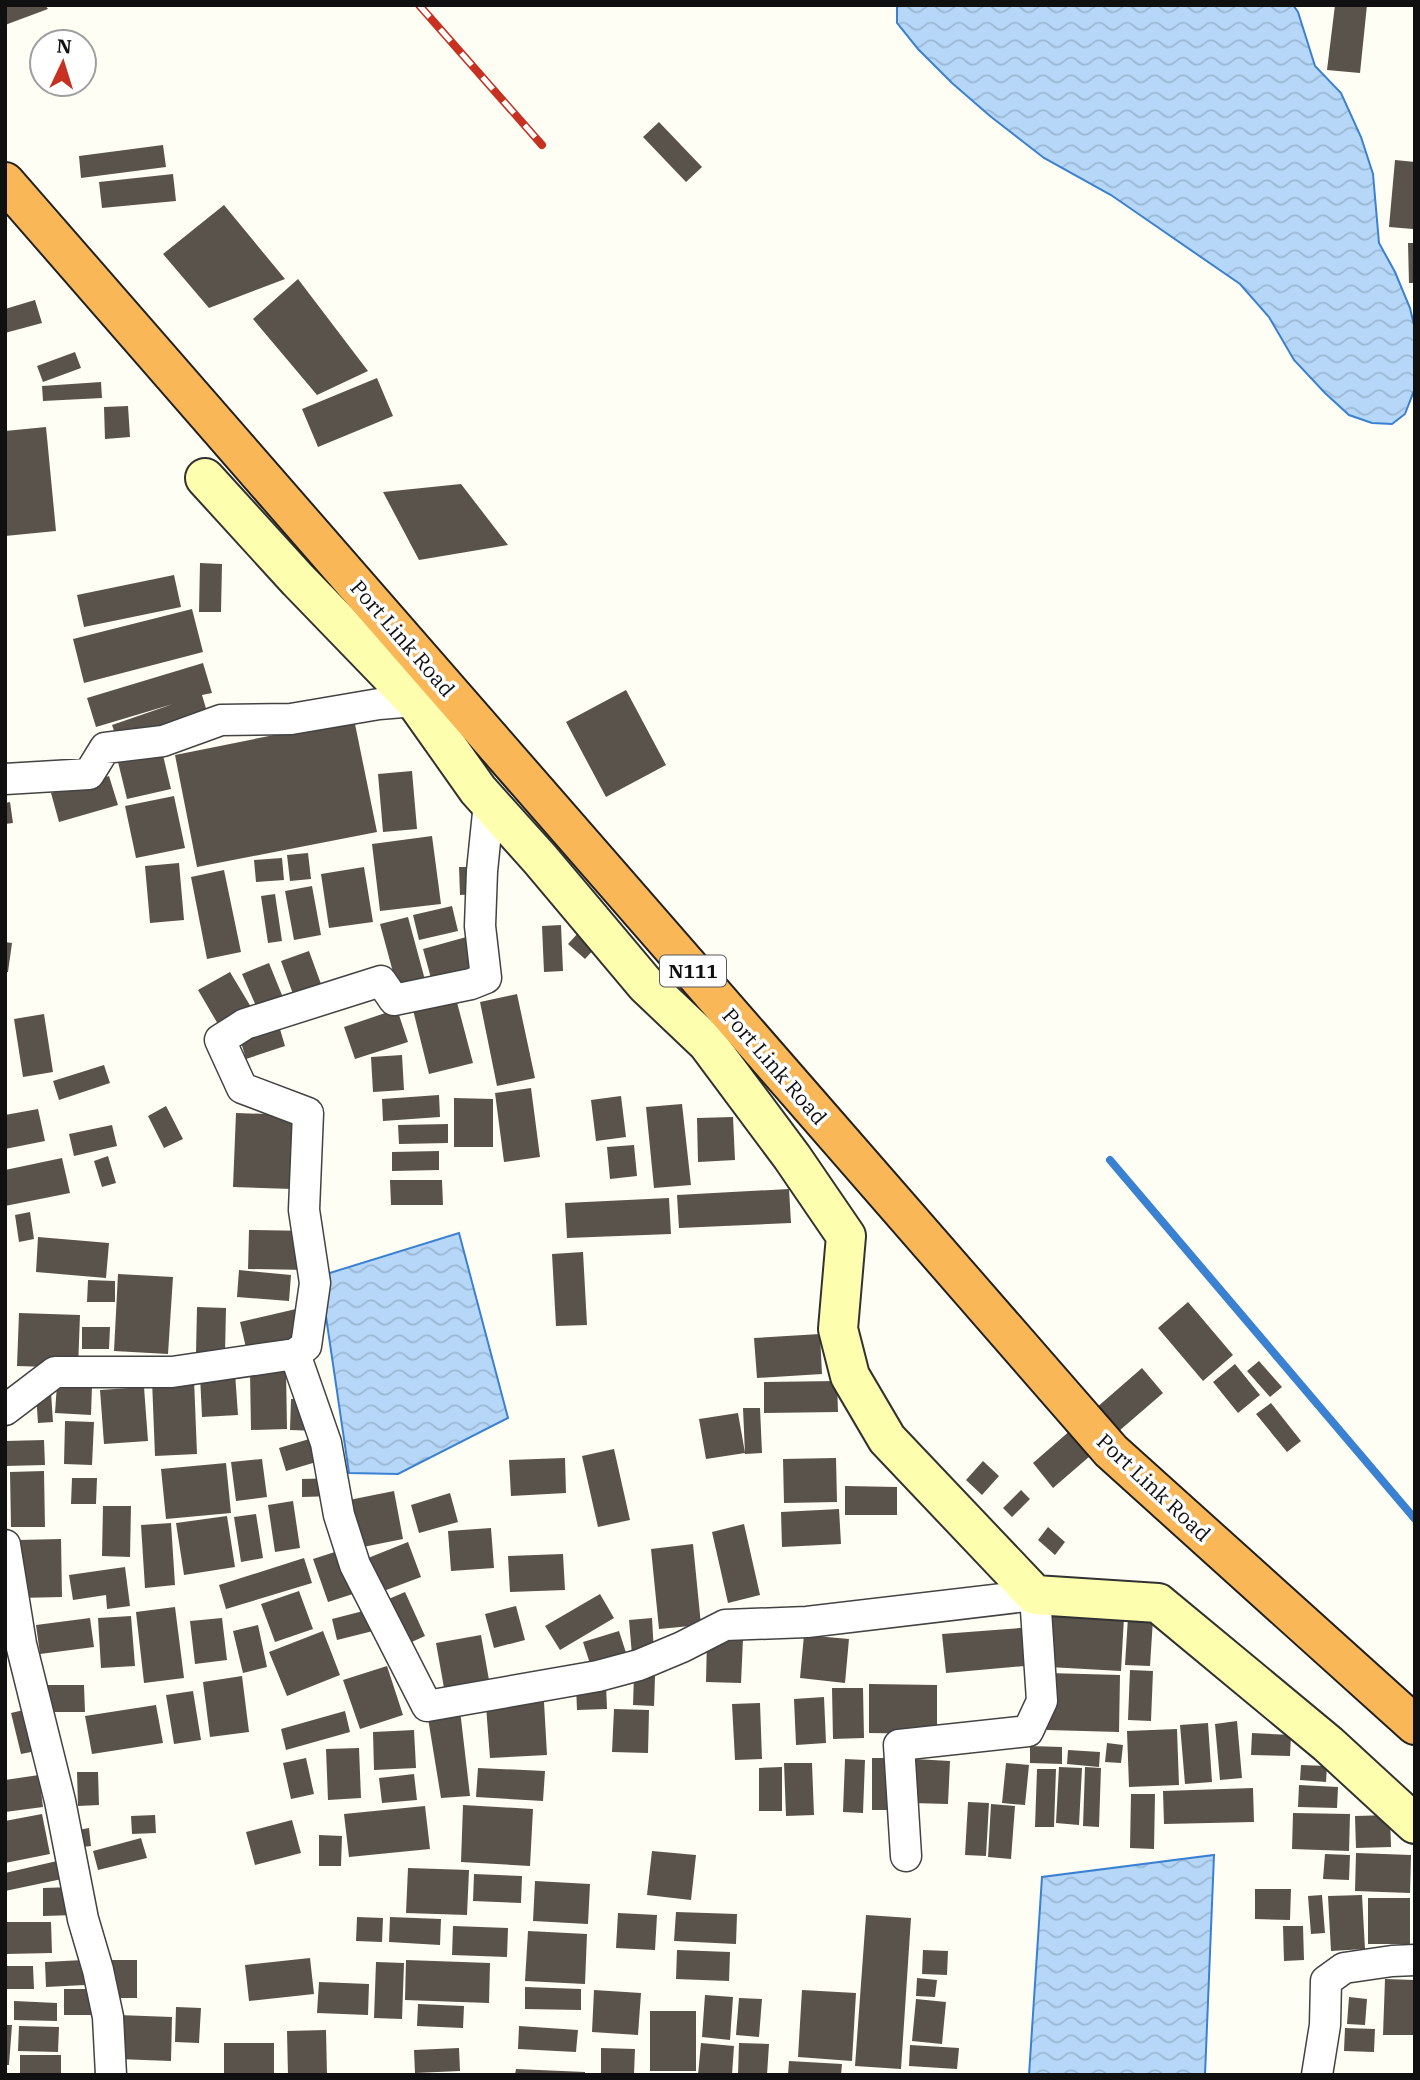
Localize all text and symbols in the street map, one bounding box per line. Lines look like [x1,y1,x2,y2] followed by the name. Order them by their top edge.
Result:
[28,28,98,98] north arrow
[56,34,73,59] text: N
[345,574,462,702] street label: Port Link Road
[660,956,726,987] road number: N111
[717,1002,834,1130] street label: Port Link Road
[1091,1427,1217,1547] street label: Port Link Road

